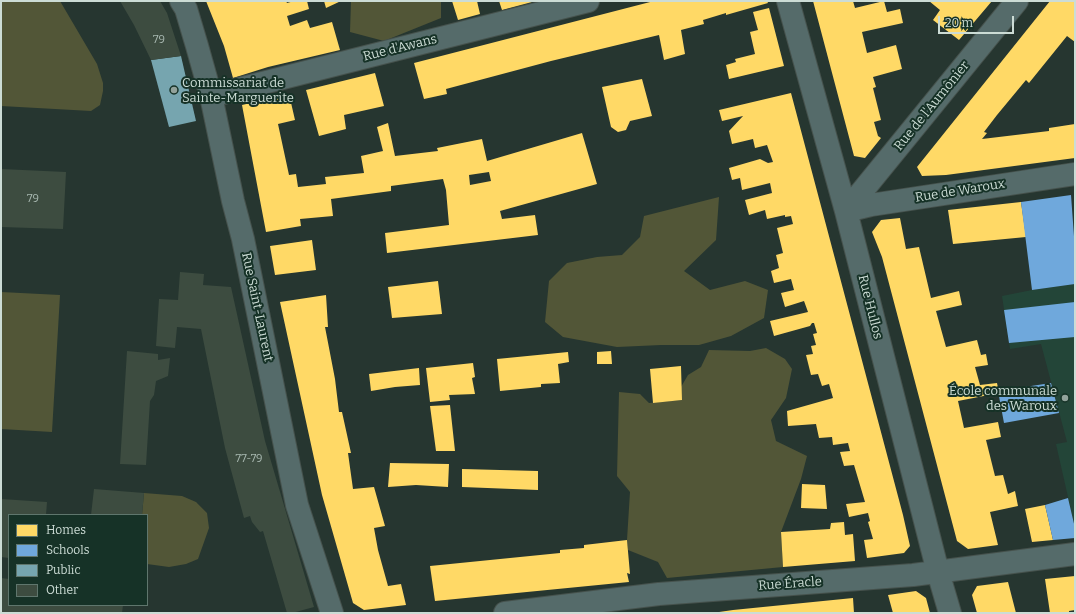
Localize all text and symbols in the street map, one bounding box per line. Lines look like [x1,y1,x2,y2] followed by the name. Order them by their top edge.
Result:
[940,8,1016,34] scale bar
[945,16,973,30] text: 20 m
[361,31,439,65] street label: Rue d'Awans
[153,33,165,47] house number: 79
[891,58,973,154] street label: Rue de l'Aumônier
[182,75,294,106] place label: Commissariat de Sainte-Marguerite
[169,85,179,95] marker: Commissariat de Sainte-Marguerite
[914,176,1006,206] street label: Rue de Waroux
[27,192,39,206] house number: 79
[238,251,276,363] street label: Rue Saint-Laurent
[854,273,886,341] street label: Rue Hullos
[949,383,1057,414] place label: École communale des Waroux
[1060,393,1070,403] marker: École communale des Waroux
[236,452,262,466] house number: 77-79
[8,514,148,606] legend
[46,523,86,537] text: Homes
[46,543,89,557] text: Schools
[46,563,81,577] text: Public
[758,574,822,594] street label: Rue Éracle
[46,583,78,597] text: Other

